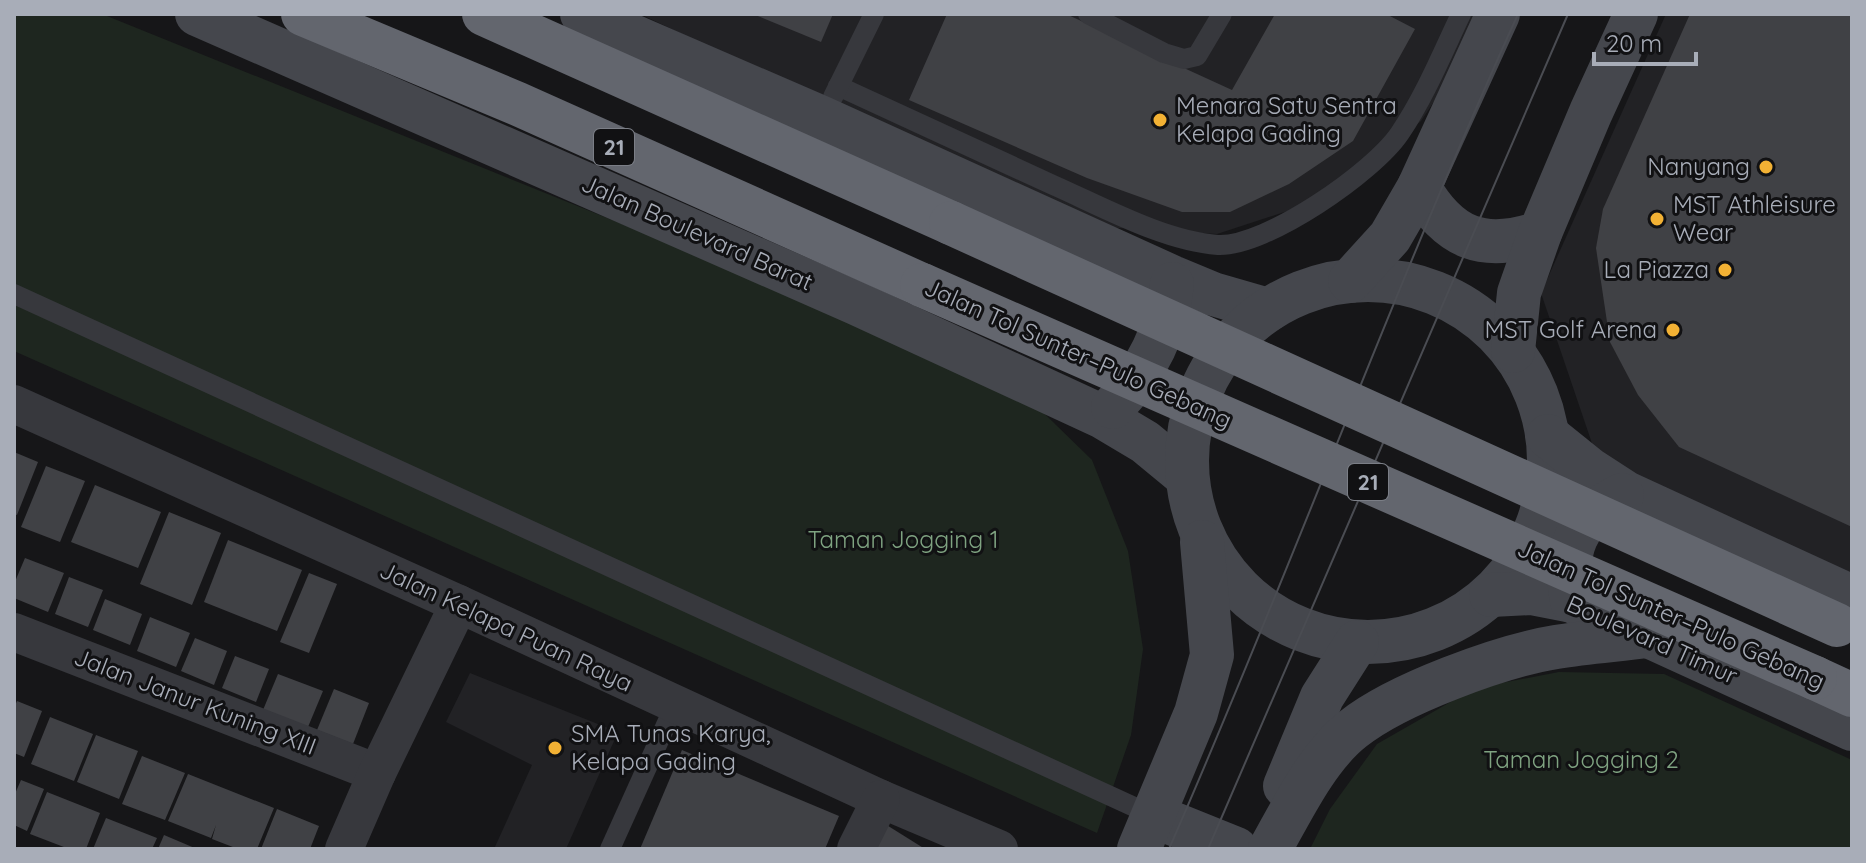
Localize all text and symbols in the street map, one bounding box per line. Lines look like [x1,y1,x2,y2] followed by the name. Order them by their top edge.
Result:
[1594,16,1696,66] scale bar
[1606,28,1662,58] text: 20 m
[1176,90,1397,148] place label: Menara Satu Sentra Kelapa Gading
[1151,111,1169,129] marker: Menara Satu Sentra Kelapa Gading
[594,129,634,165] road number: 21
[1647,151,1750,181] place label: Nanyang
[1757,158,1775,176] marker: Nanyang
[577,168,818,297] street label: Jalan Boulevard Barat
[1673,189,1836,247] place label: MST Athleisure Wear
[1648,210,1666,228] marker: MST Athleisure Wear
[1604,254,1709,284] place label: La Piazza
[1716,261,1734,279] marker: La Piazza
[920,272,1237,435] street label: Jalan Tol Sunter–Pulo Gebang
[1485,314,1657,344] place label: MST Golf Arena
[1664,321,1682,339] marker: MST Golf Arena
[1348,464,1388,500] road number: 21
[807,524,999,554] park label: Taman Jogging 1
[1513,533,1830,696] street label: Jalan Tol Sunter–Pulo Gebang
[375,554,638,698] street label: Jalan Kelapa Puan Raya
[1562,588,1743,690] street label: Boulevard Timur
[70,641,321,761] street label: Jalan Janur Kuning XIII
[571,718,771,776] place label: SMA Tunas Karya, Kelapa Gading
[546,739,564,757] marker: SMA Tunas Karya, Kelapa Gading
[1483,744,1679,774] park label: Taman Jogging 2

